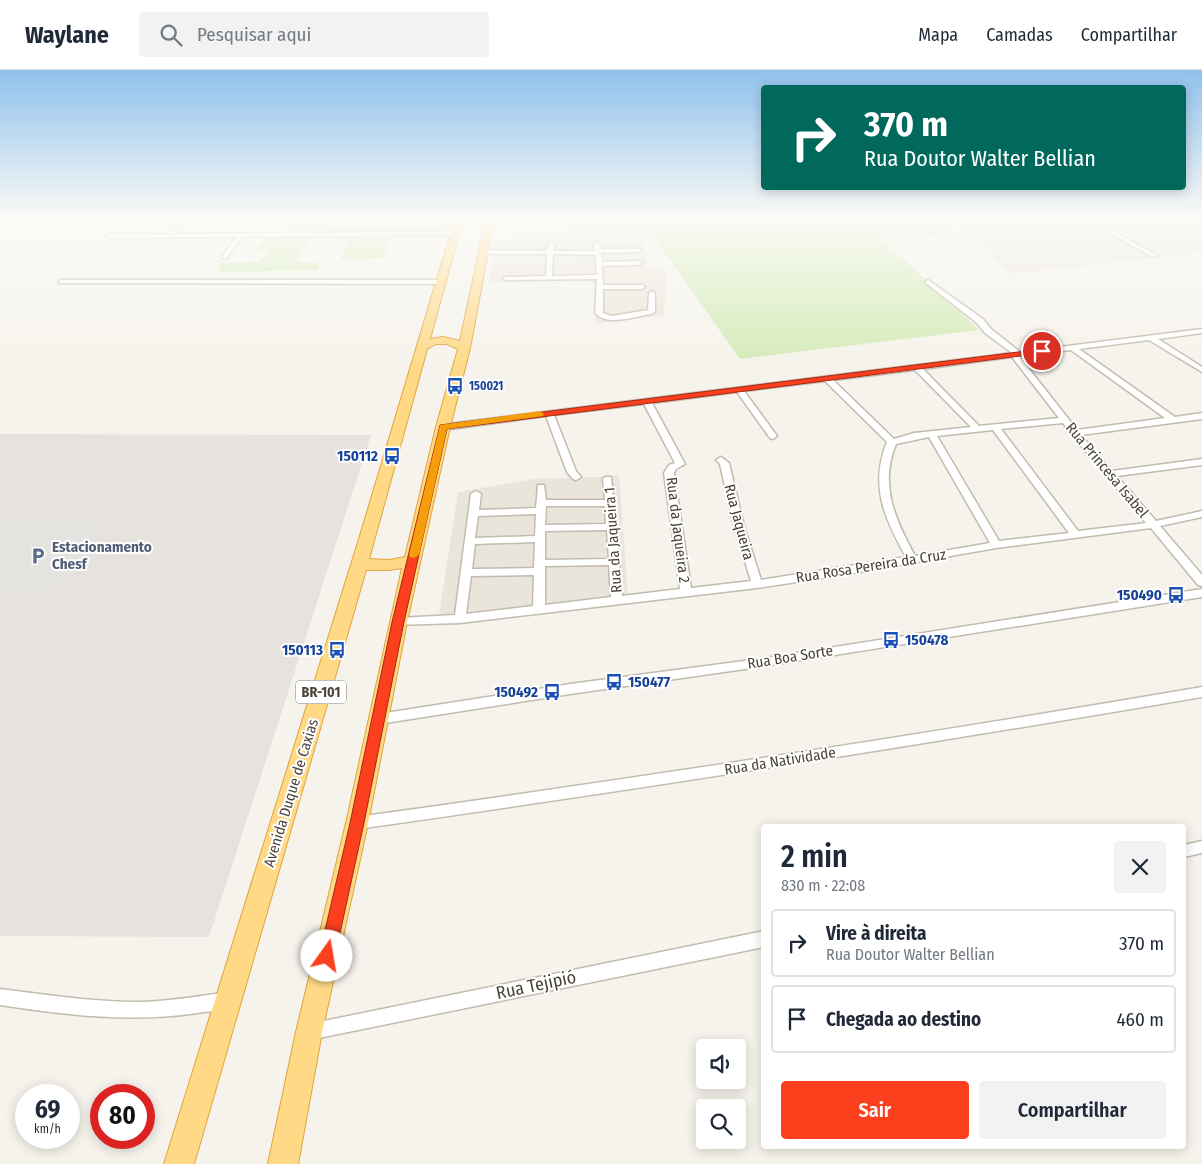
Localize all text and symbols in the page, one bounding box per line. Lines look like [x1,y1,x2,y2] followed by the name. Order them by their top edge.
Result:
[139,12,489,57] search box
[25,21,109,49] text: Waylane
[157,21,185,49] icon: search
[197,23,311,46] text: Pesquisar aqui
[918,24,958,46] text: Mapa
[986,24,1053,46] text: Camadas
[1081,24,1177,46] text: Compartilhar
[864,103,948,145] text: 370 m
[781,105,846,170] icon: right
[864,145,1096,172] text: Rua Doutor Walter Bellian
[1021,330,1063,372] pin
[1028,337,1056,365] icon: arrive
[445,376,465,396] bus stop icon: 150021
[469,379,503,393] place label: 150021
[1062,419,1152,521] street label: Rua Princesa Isabel
[382,446,402,466] bus stop icon: 150112
[337,447,378,465] place label: 150112
[663,476,693,584] street label: Rua da Jaqueira 2
[720,482,758,562] street label: Rua Jaqueira
[600,487,626,593] street label: Rua da Jaqueira 1
[52,538,152,573] place label: Estacionamento Chesf
[795,545,947,587] street label: Rua Rosa Pereira da Cruz
[28,546,48,566] parking icon: Estacionamento Chesf
[1166,585,1186,605] bus stop icon: 150490
[1117,586,1162,604] place label: 150490
[881,630,901,650] bus stop icon: 150478
[905,631,948,649] place label: 150478
[327,640,347,660] bus stop icon: 150113
[282,641,323,659] place label: 150113
[746,641,834,673] street label: Rua Boa Sorte
[604,672,624,692] bus stop icon: 150477
[628,673,671,691] place label: 150477
[296,680,346,704] road number: BR-101
[542,682,562,702] bus stop icon: 150492
[494,683,538,701] place label: 150492
[260,717,322,869] street label: Avenida Duque de Caxias
[723,743,837,779] street label: Rua da Natividade
[781,839,848,875] text: 2 min
[1114,841,1166,893] button: close
[781,876,865,895] text: 830 m · 22:08
[826,922,927,945] text: Vire à direita
[300,929,352,981] position arrow
[783,929,811,957] icon: right
[1119,932,1164,955] text: 370 m
[826,945,995,964] text: Rua Doutor Walter Bellian
[494,966,578,1004] street label: Rua Tejipió
[783,1005,811,1033] icon: arrive
[826,1008,981,1031] text: Chegada ao destino
[1116,1008,1164,1031] text: 460 m
[696,1039,746,1149] map controls
[696,1039,746,1089] button: sound
[781,1081,969,1139] button: Sair
[979,1081,1166,1139] button: Compartilhar
[90,1084,155,1149] speed limit sign: 80
[35,1095,60,1125] text: 69
[696,1099,746,1149] button: search
[34,1122,61,1136] text: km/h

